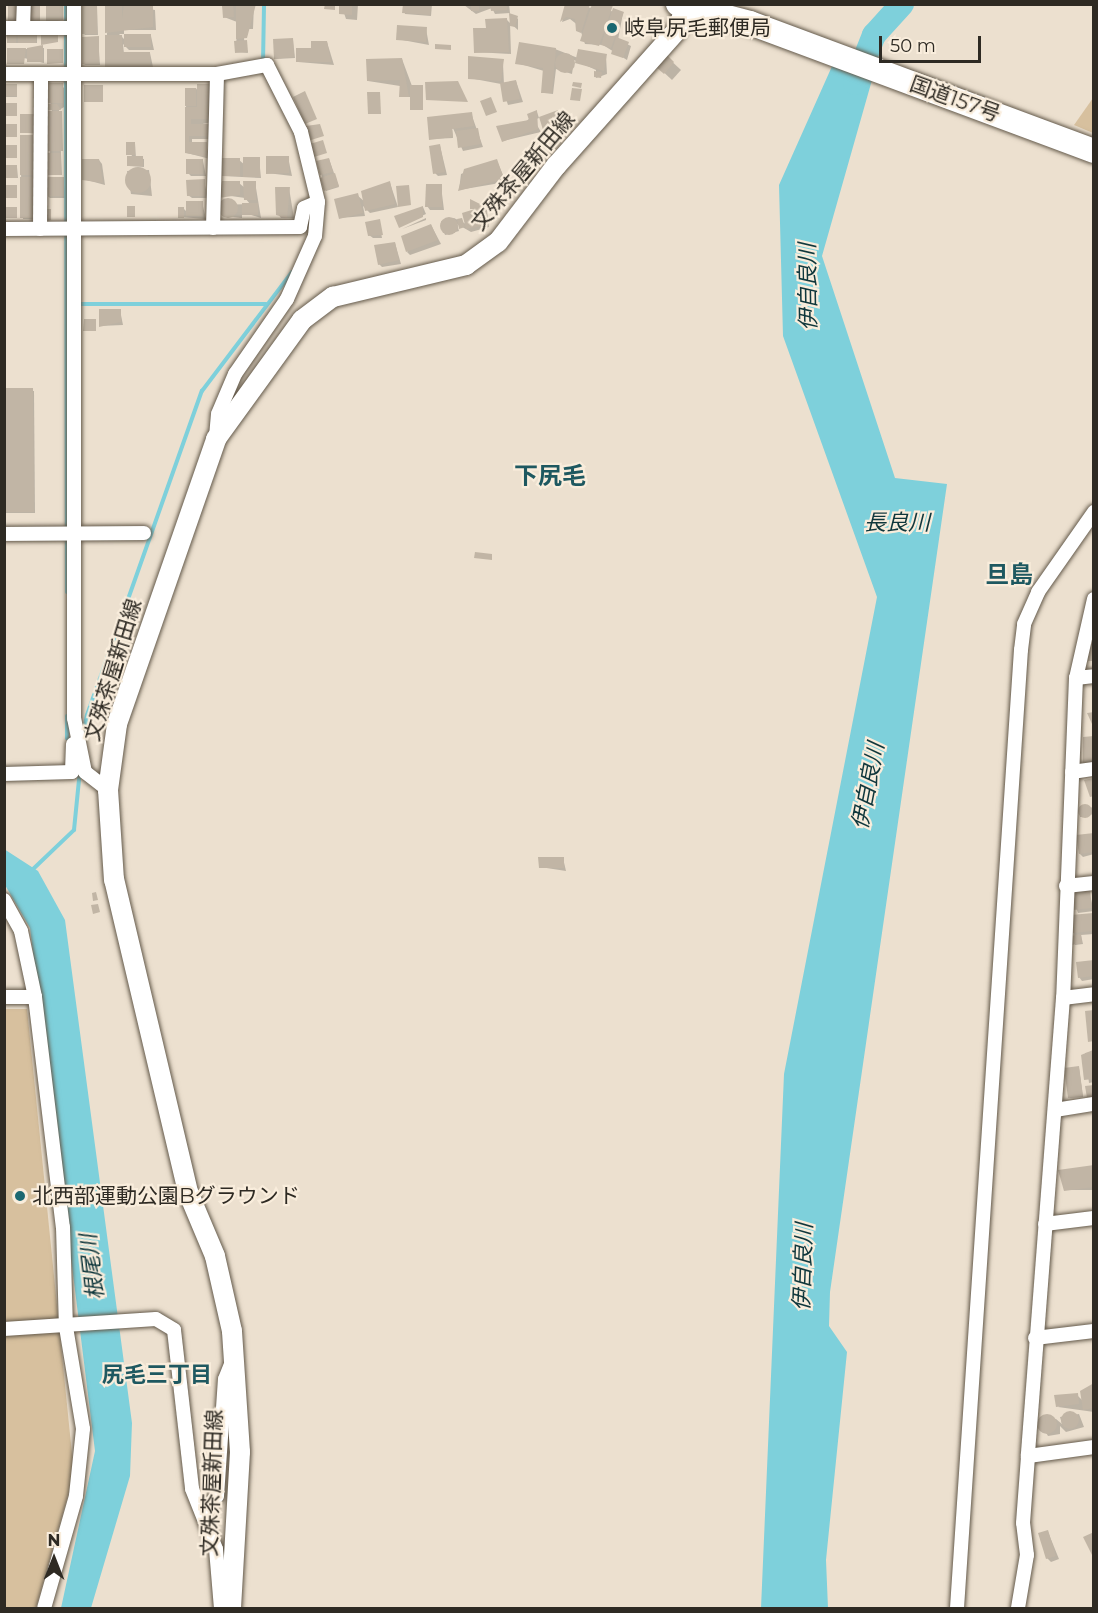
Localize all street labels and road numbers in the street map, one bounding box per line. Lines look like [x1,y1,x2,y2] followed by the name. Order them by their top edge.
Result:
[906,71,1004,127] street label: 国道157号
[466,107,580,235] street label: 文殊茶屋新田線
[79,596,147,744] street label: 文殊茶屋新田線
[197,1409,227,1557] street label: 文殊茶屋新田線

